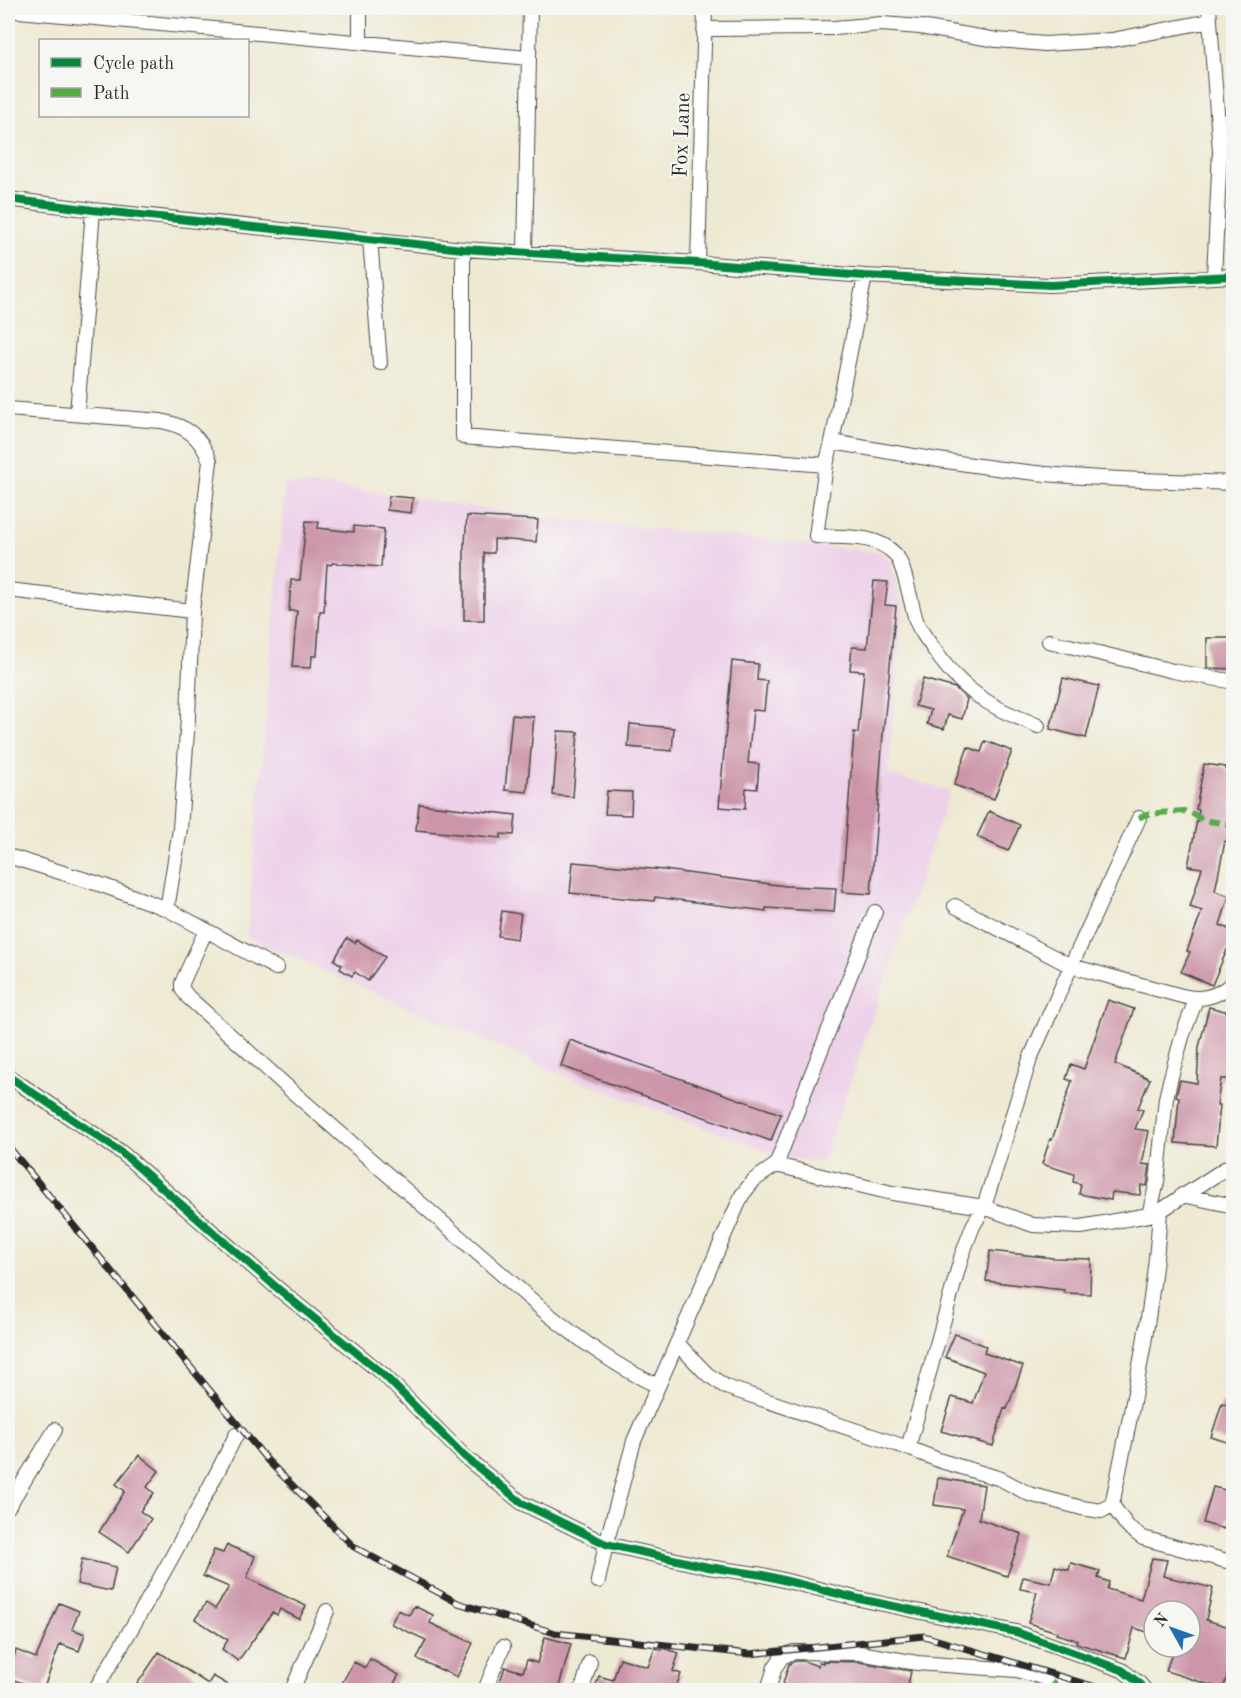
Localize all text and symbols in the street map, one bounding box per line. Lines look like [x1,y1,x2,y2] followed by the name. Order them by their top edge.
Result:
[39,39,249,117] legend
[93,55,174,73] text: Cycle path
[93,85,130,103] text: Path
[671,92,694,178] street label: Fox Lane
[1142,1599,1202,1659] north arrow
[1152,1610,1173,1630] text: N

